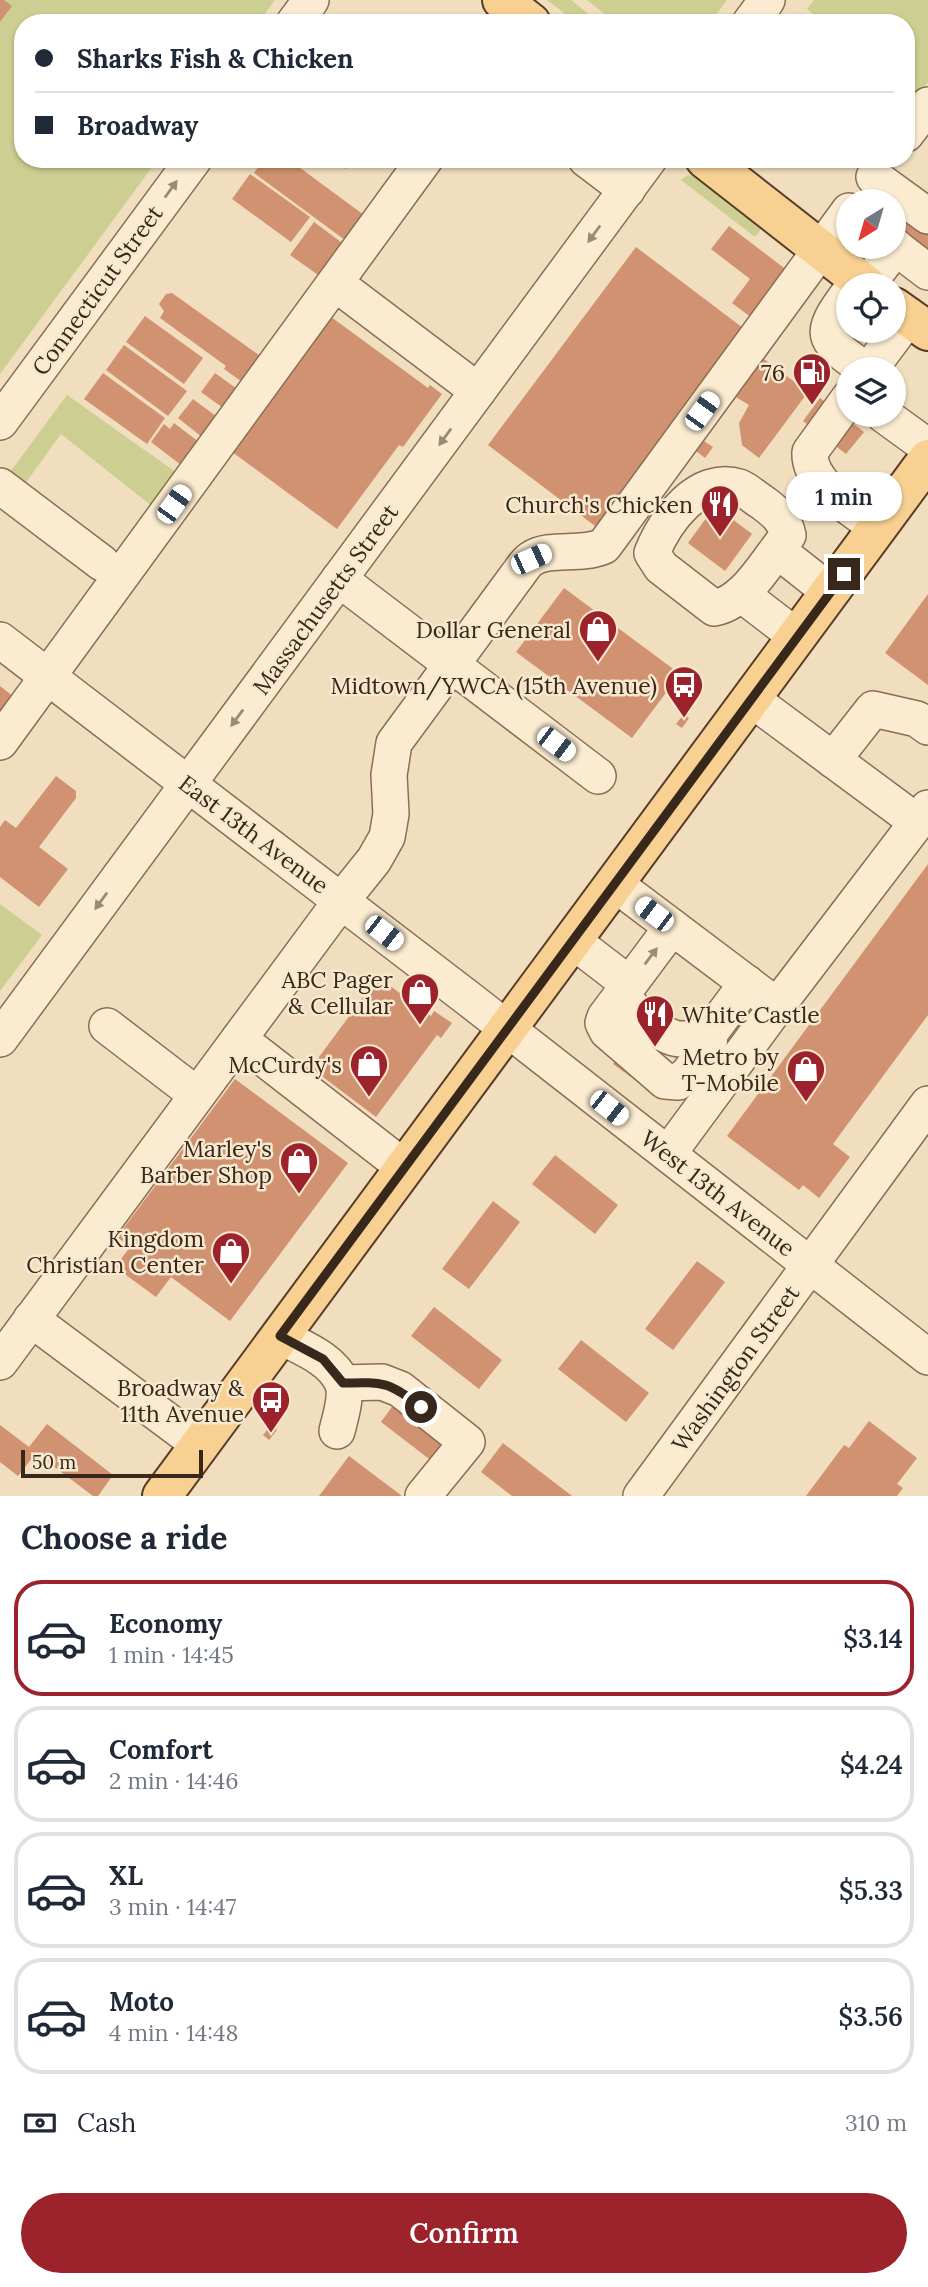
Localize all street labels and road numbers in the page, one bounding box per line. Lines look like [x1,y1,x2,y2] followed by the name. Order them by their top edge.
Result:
[25,199,169,381] street label: Connecticut Street
[246,498,404,700] street label: Massachusetts Street
[173,768,335,900] street label: East 13th Avenue
[635,1124,801,1262] street label: West 13th Avenue
[665,1279,805,1457] street label: Washington Street

